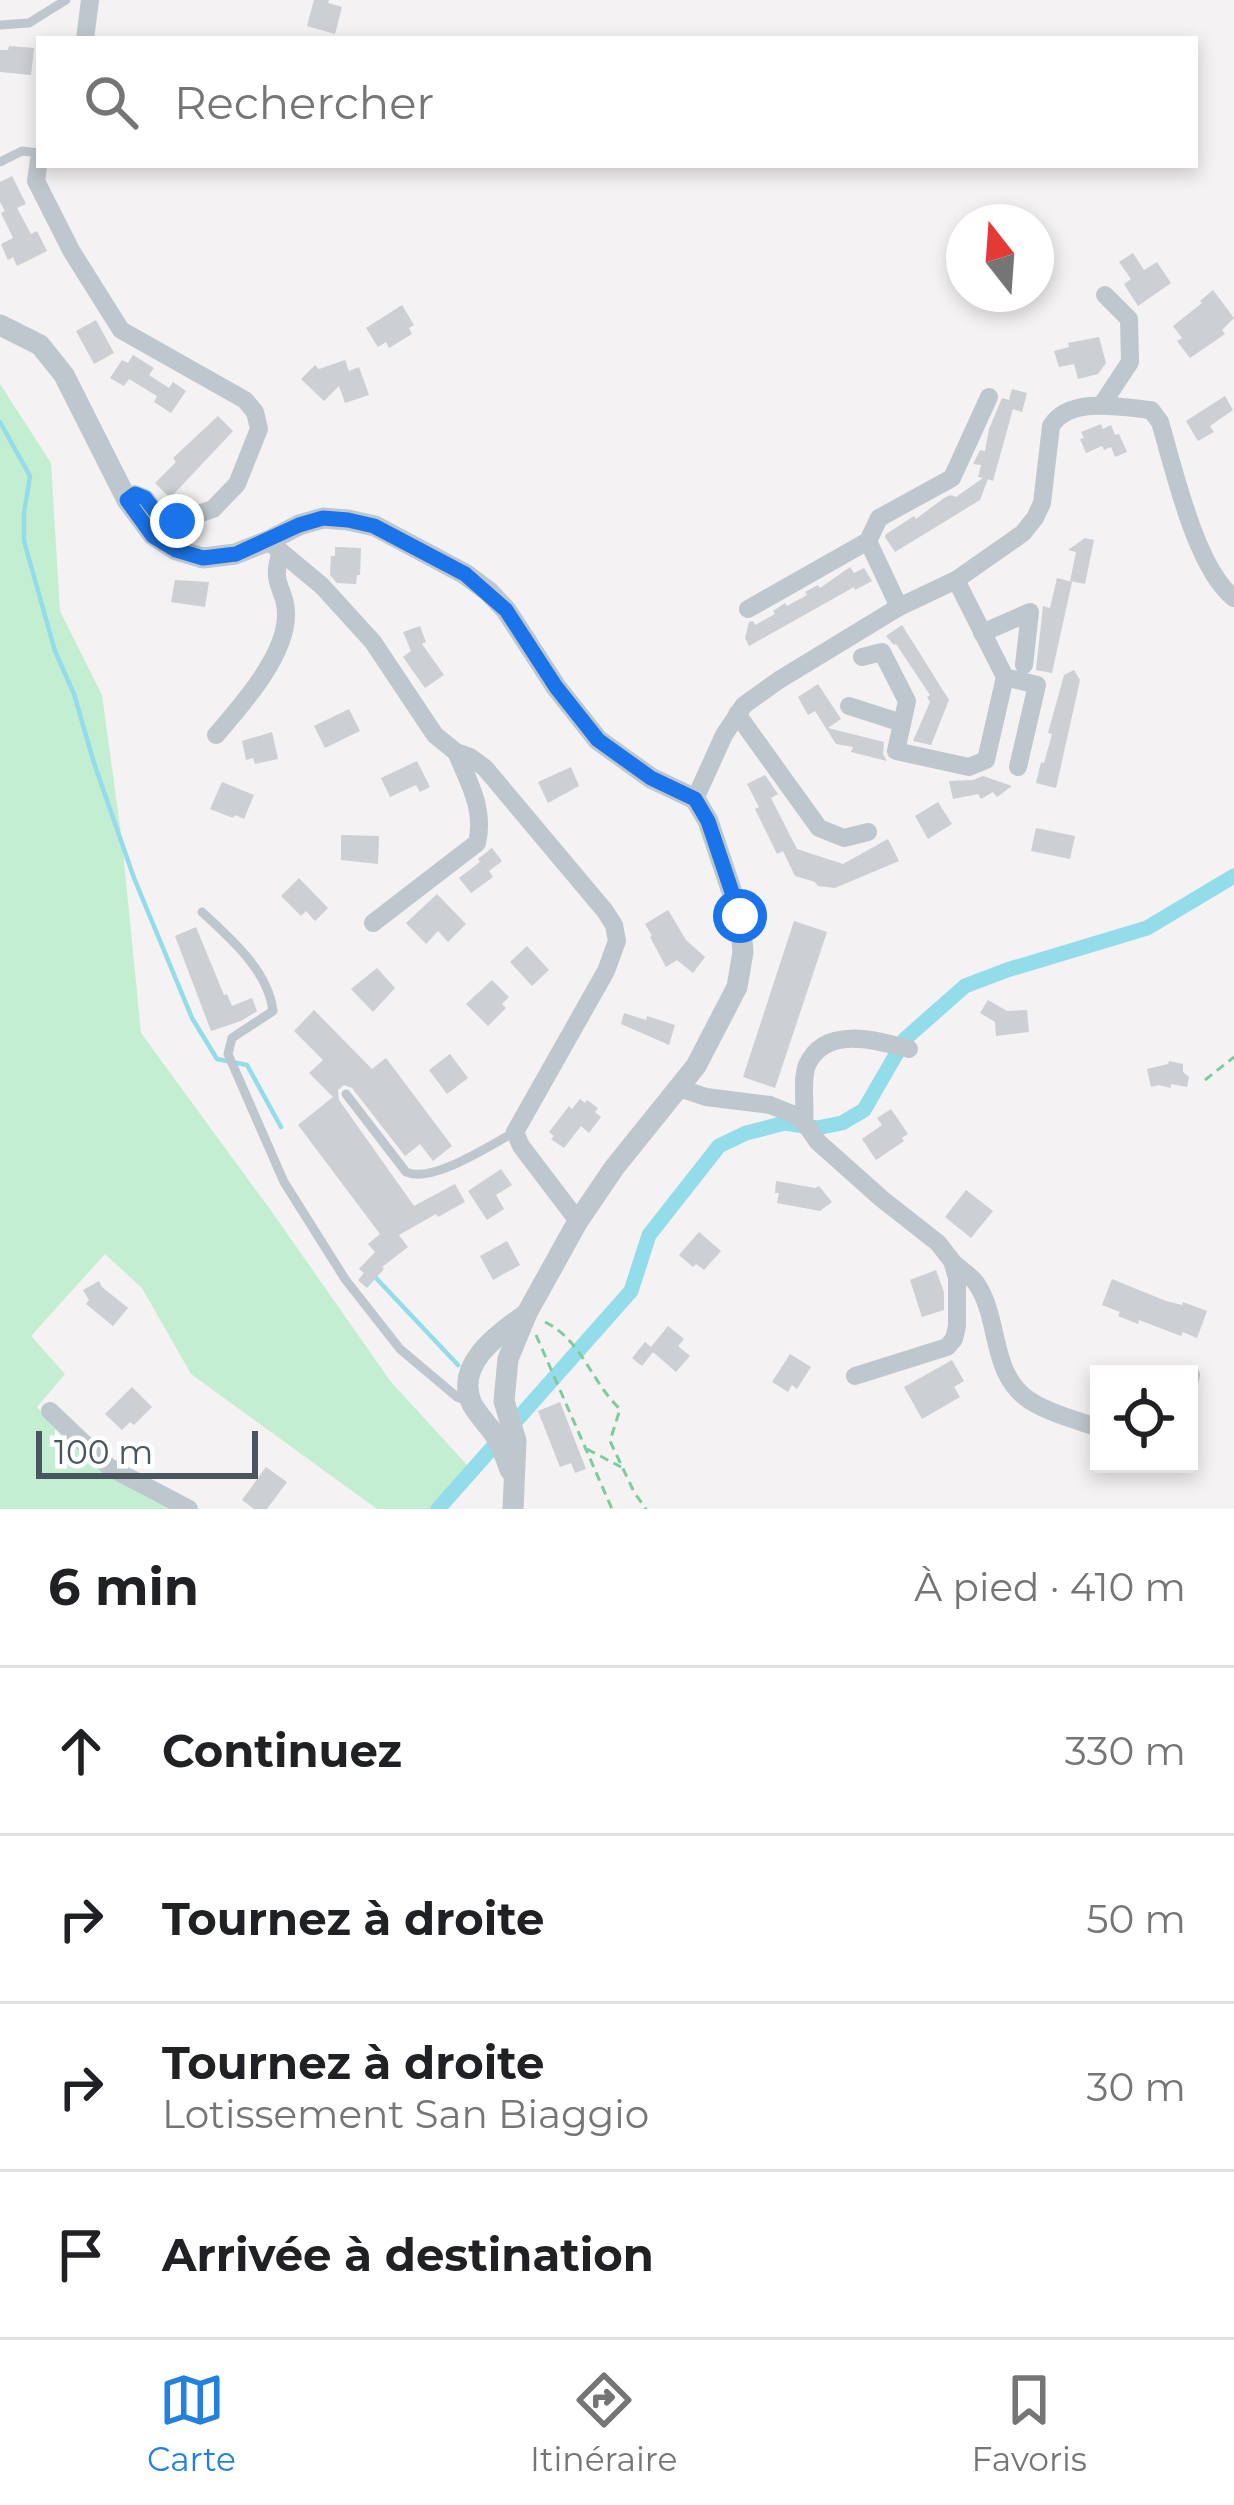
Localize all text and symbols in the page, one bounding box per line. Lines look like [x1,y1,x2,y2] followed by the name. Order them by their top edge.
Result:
[36,36,1198,168] search box
[78,69,144,135] icon: search
[174,75,434,130] text: Rechercher
[946,204,1054,312] north arrow
[150,494,204,548] route end
[713,889,767,943] route start
[1090,1365,1198,1473] map controls
[1090,1365,1198,1473] button: locate
[36,1425,258,1478] scale bar
[54,1432,153,1472] text: 100 m
[48,1556,199,1618] text: 6 min
[914,1563,1186,1611] text: À pied · 410 m
[48,1718,114,1784] icon: ahead
[162,1723,402,1778] text: Continuez
[1065,1727,1186,1775] text: 330 m
[48,1886,114,1952] icon: right
[162,1891,544,1946] text: Tournez à droite
[1087,1895,1186,1943] text: 50 m
[162,2035,544,2090] text: Tournez à droite
[48,2054,114,2120] icon: right
[1087,2063,1186,2111] text: 30 m
[162,2090,649,2138] text: Lotissement San Biaggio
[48,2222,114,2288] icon: arrive
[162,2227,654,2282] text: Arrivée à destination
[147,2367,236,2479] tab: Carte
[530,2367,678,2479] tab: Itinéraire
[972,2367,1087,2479] tab: Favoris

